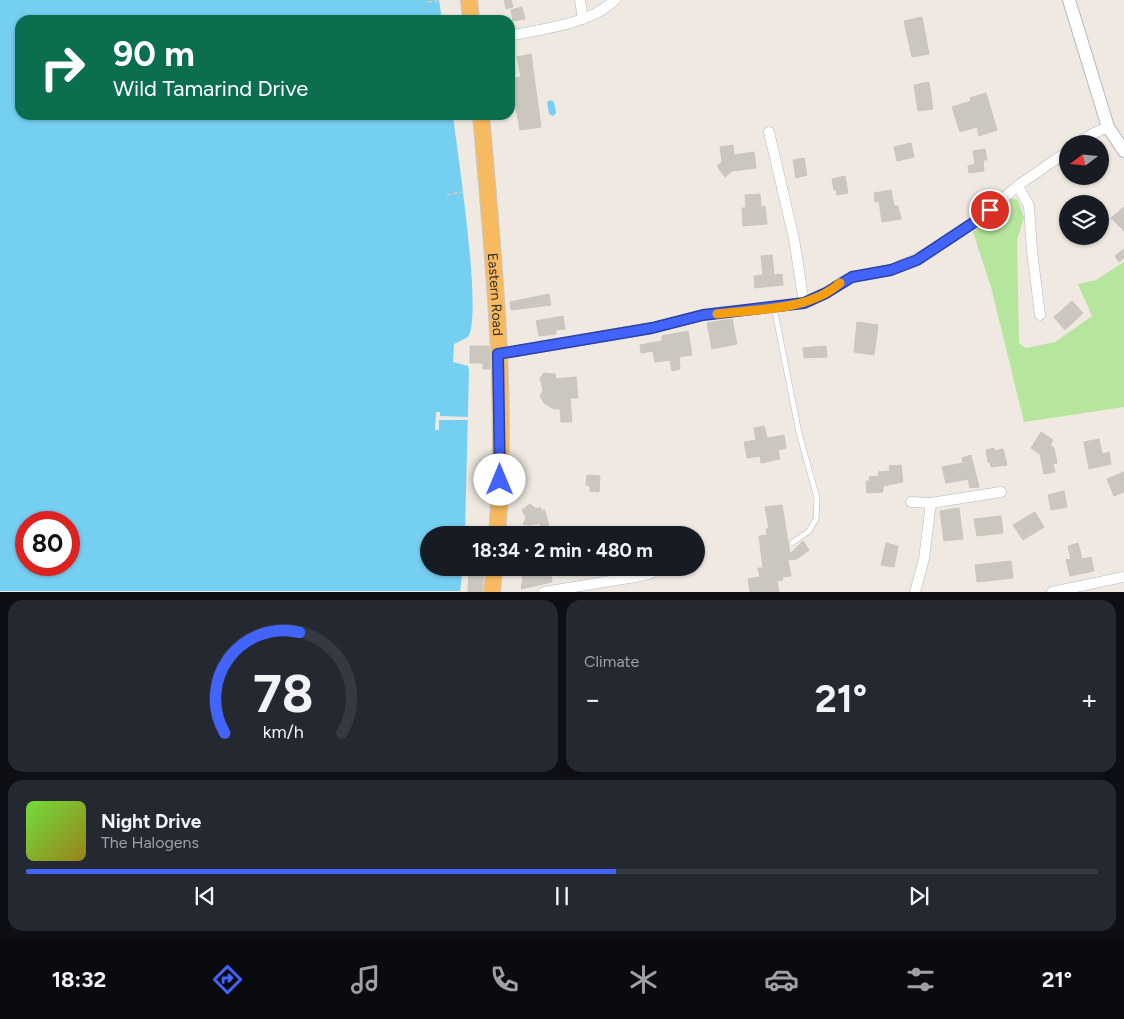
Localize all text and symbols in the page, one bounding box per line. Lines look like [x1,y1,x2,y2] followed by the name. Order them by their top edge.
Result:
[113,33,195,75] text: 90 m
[30,35,95,100] icon: right
[113,75,308,102] text: Wild Tamarind Drive
[1059,135,1109,185] north arrow
[1059,135,1109,245] map controls
[969,189,1011,231] pin
[1059,195,1109,245] button: layers
[976,196,1004,224] icon: arrive
[484,252,506,336] street label: Eastern Road
[473,453,525,505] position arrow
[15,511,80,576] speed limit sign: 80
[472,539,653,562] text: 18:34 · 2 min · 480 m
[584,652,639,671] text: Climate
[253,663,313,725] text: 78
[815,676,867,722] text: 21°
[584,682,601,716] text: −
[1081,682,1098,716] text: +
[263,721,303,742] text: km/h
[101,810,201,833] text: Night Drive
[101,833,199,852] text: The Halogens
[191,882,219,910] icon: previous
[548,882,576,910] icon: pause
[905,882,933,910] icon: next
[210,962,245,997] icon: directions
[348,962,383,997] icon: music
[487,962,522,997] icon: phone
[626,962,661,997] icon: climate
[764,962,799,997] icon: car
[903,962,938,997] icon: filters
[52,966,106,993] text: 18:32
[1042,966,1072,993] text: 21°

